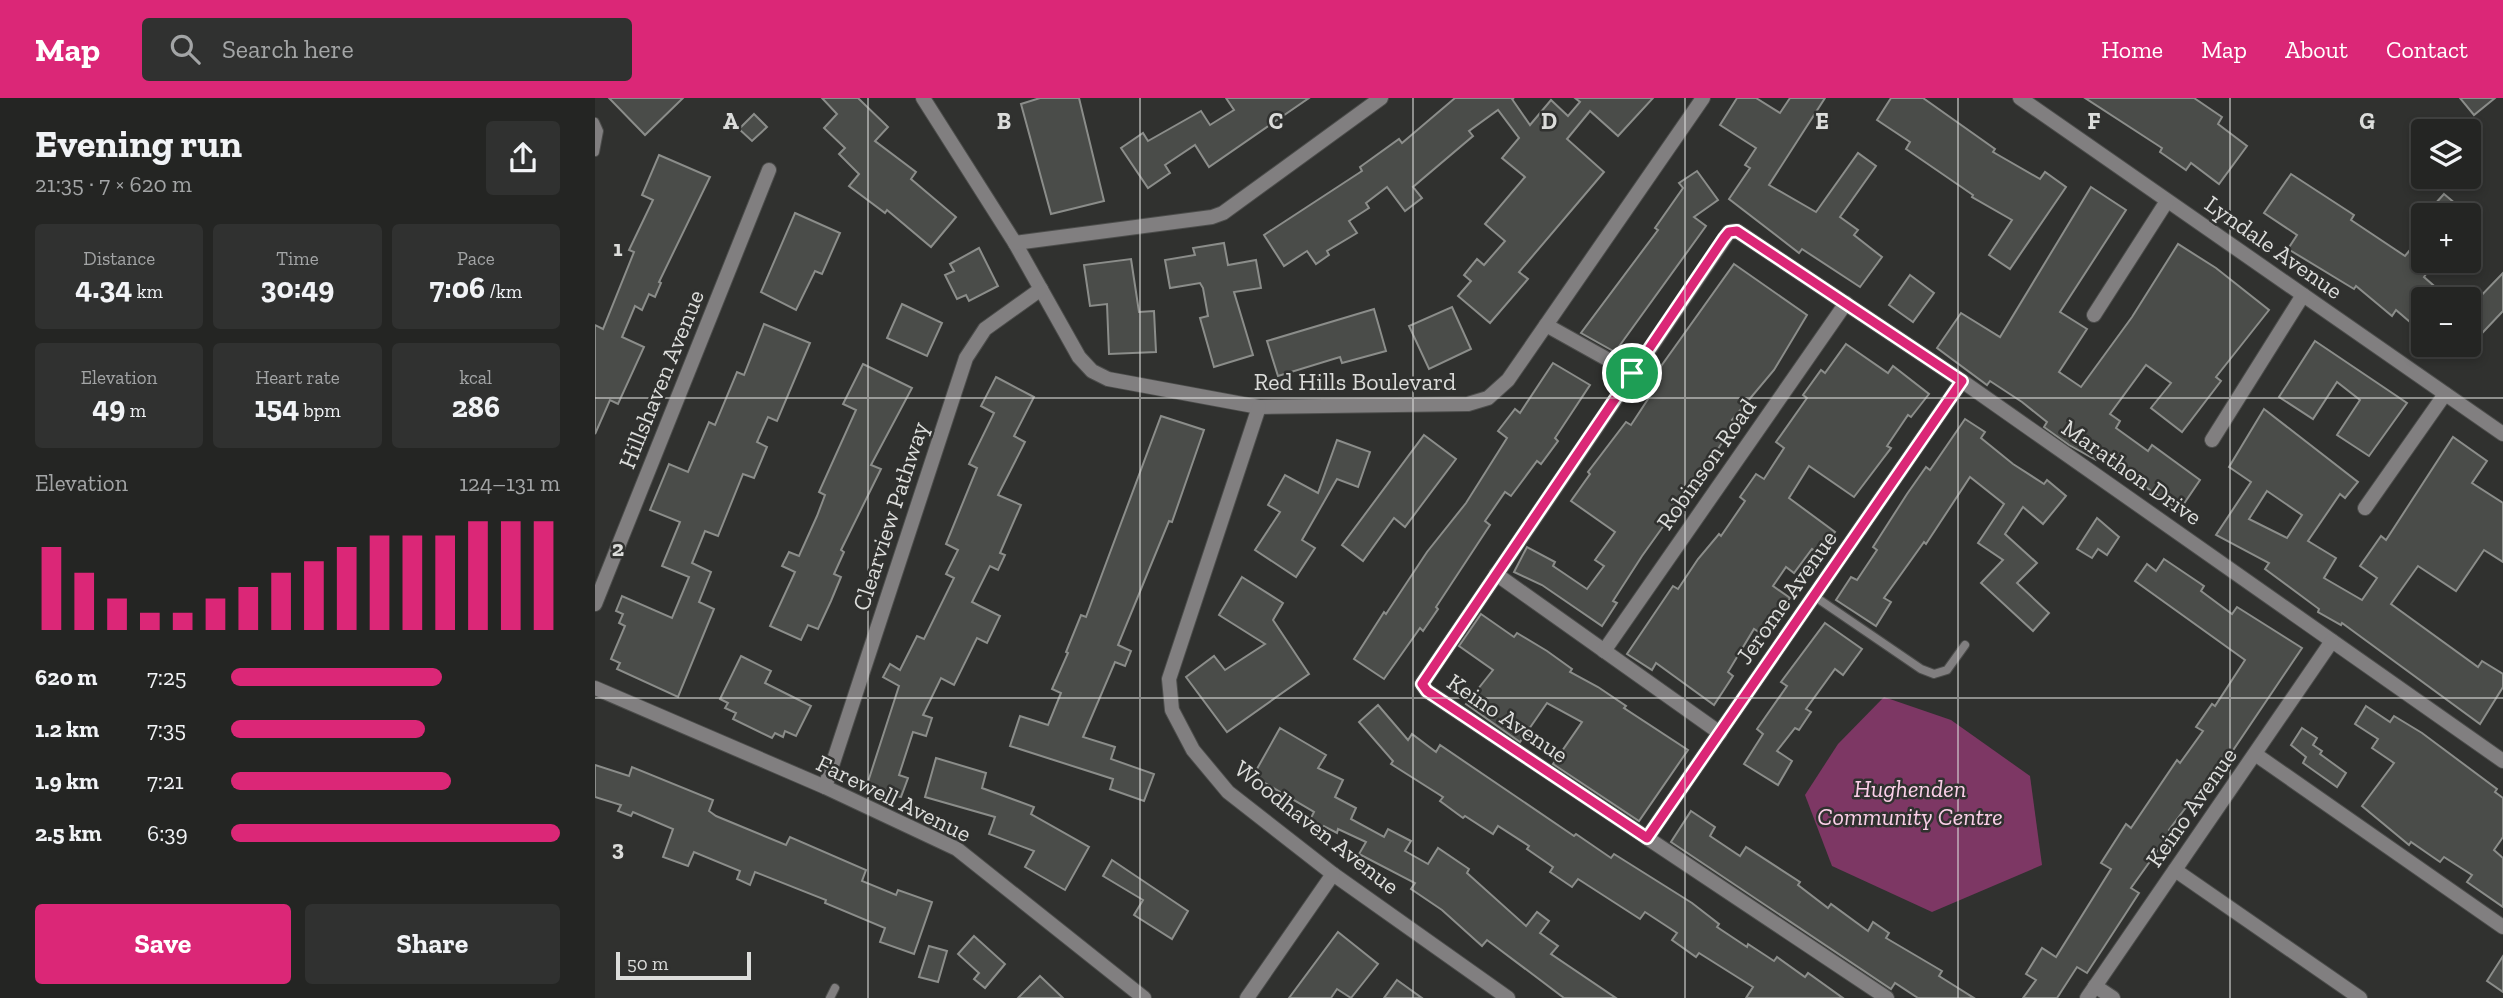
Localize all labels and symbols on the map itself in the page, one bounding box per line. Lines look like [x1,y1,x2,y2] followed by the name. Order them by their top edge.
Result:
[723,107,739,135] text: A
[997,107,1011,135] text: B
[1269,107,1283,135] text: C
[1541,107,1557,135] text: D
[1815,107,1829,135] text: E
[2087,107,2101,135] text: F
[2359,107,2375,135] text: G
[2200,189,2348,305] street label: Lyndale Avenue
[613,234,623,262] text: 1
[612,285,710,473] street label: Hillshaven Avenue
[1602,343,1662,403] pin
[1254,367,1456,396] street label: Red Hills Boulevard
[1650,393,1762,535] street label: Robinson Road
[2056,413,2208,531] street label: Marathon Drive
[846,417,934,614] street label: Clearview Pathway
[1729,524,1843,670] street label: Jerome Avenue
[612,534,624,562] text: 2
[1442,667,1574,769] street label: Keino Avenue
[2139,741,2243,873] street label: Keino Avenue
[812,748,976,848] street label: Farewell Avenue
[1229,754,1405,900] street label: Woodhaven Avenue
[1817,774,2003,831] park label: Hughenden Community Centre
[612,834,624,862] text: 3
[616,949,751,981] scale bar

